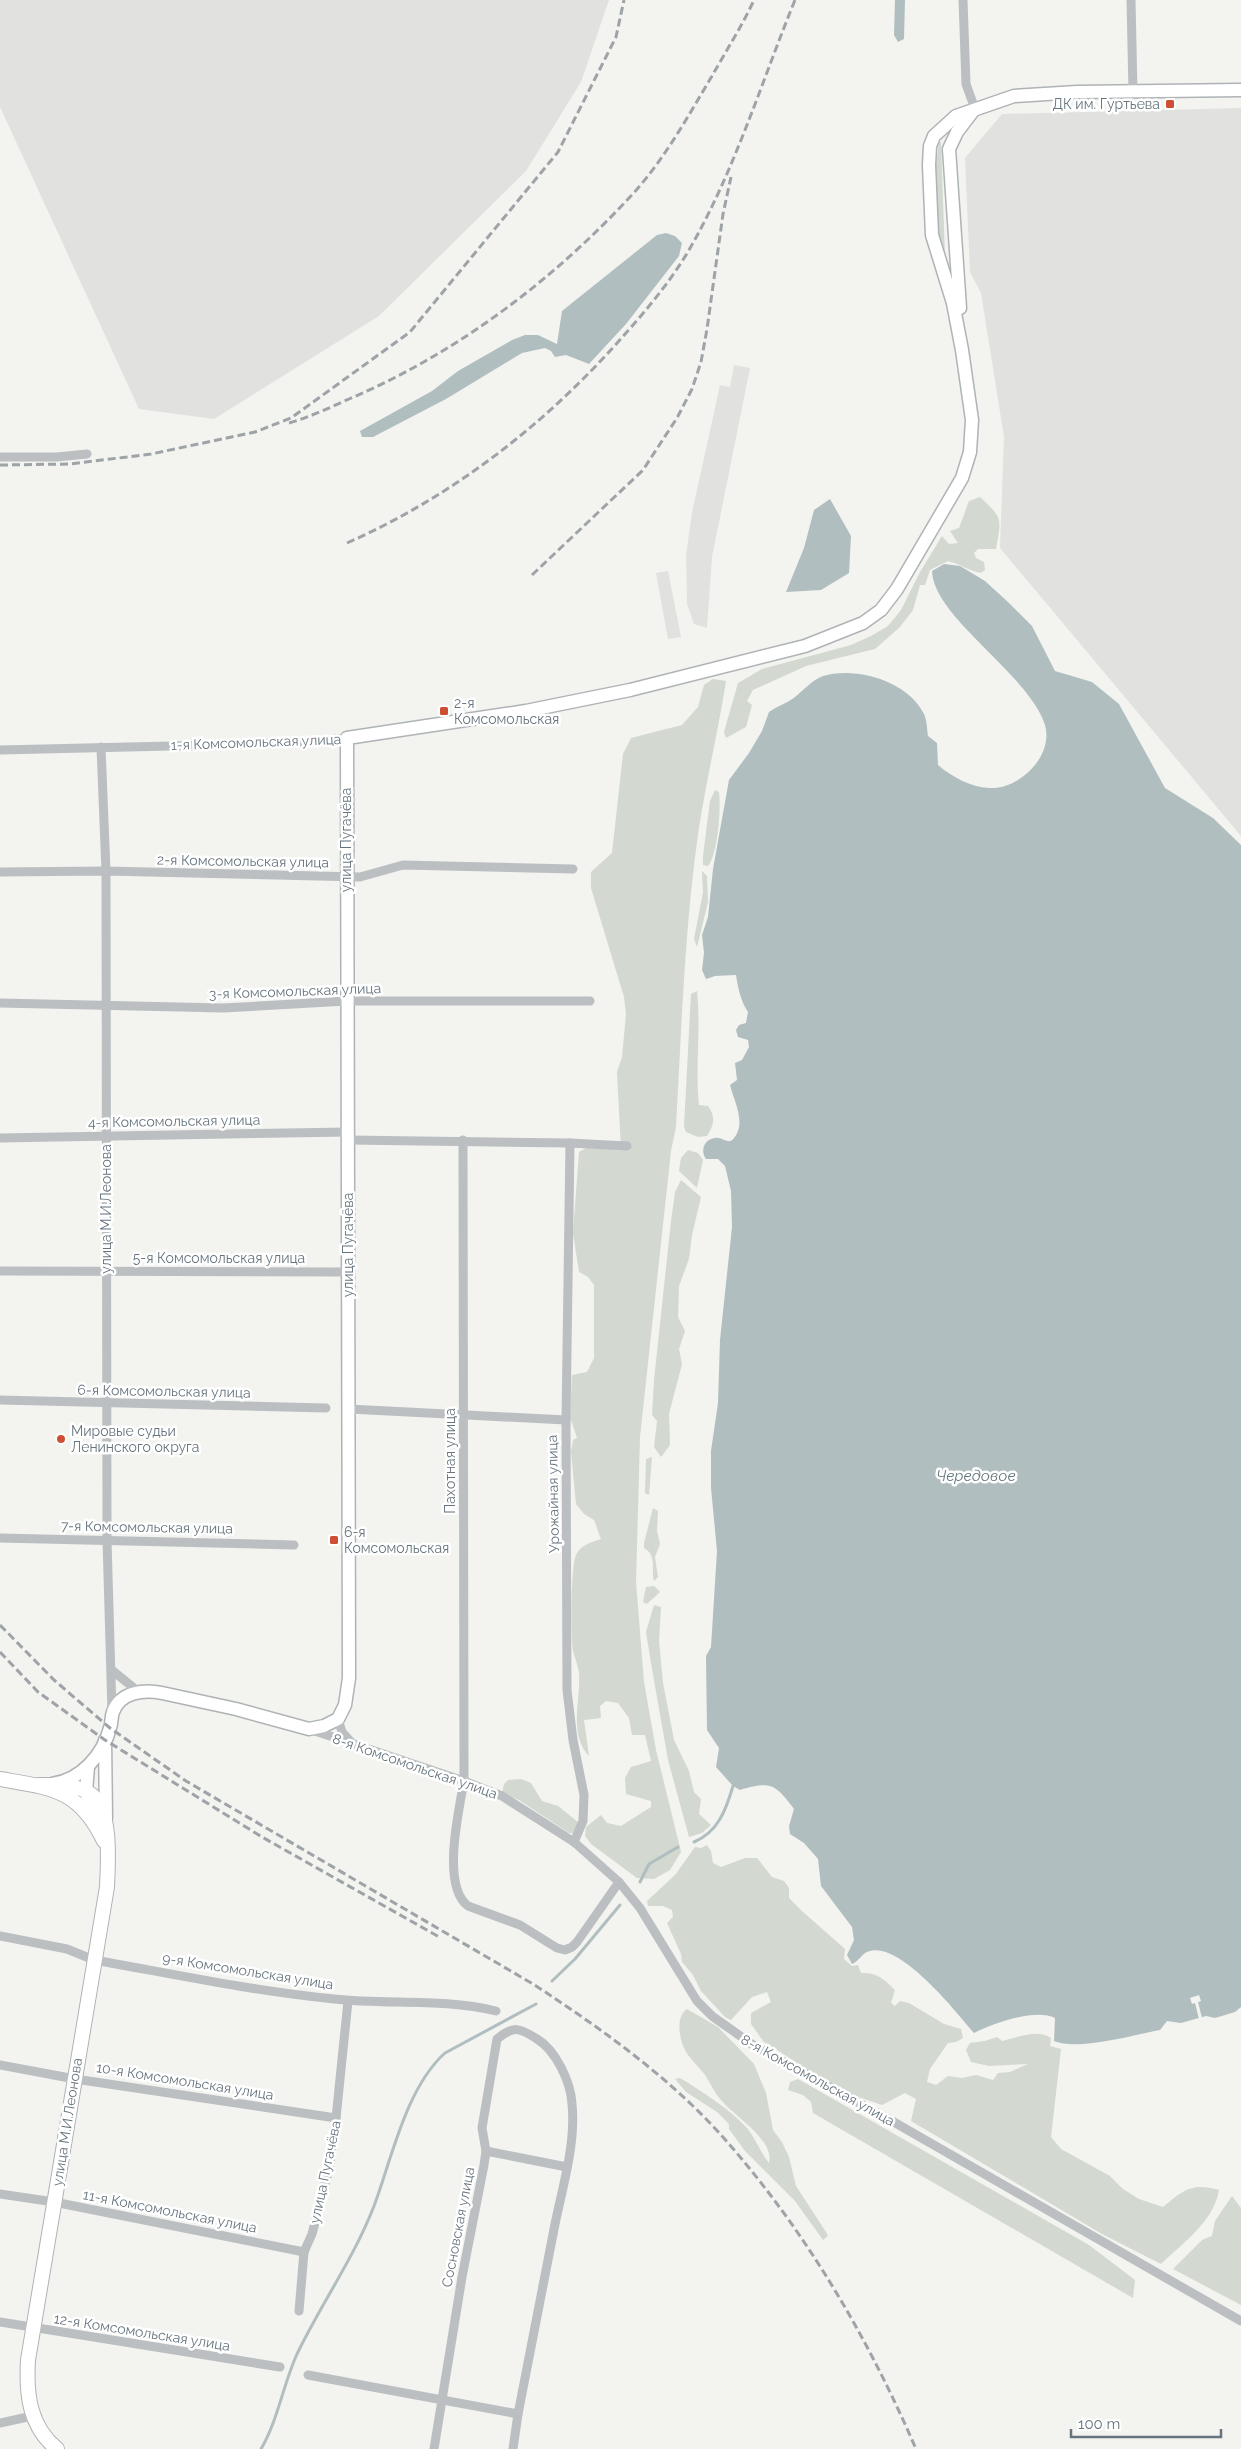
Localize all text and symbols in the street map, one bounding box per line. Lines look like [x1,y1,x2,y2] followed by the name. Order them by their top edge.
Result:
[1053,96,1160,112] place label: ДК им. Гуртьева
[1164,98,1176,110] marker: ДК им. Гуртьева
[454,695,559,727] place label: 2-я Комсомольская
[438,705,450,717] marker: 2-я Комсомольская
[170,731,342,753] street label: 1-я Комсомольская улица
[338,788,354,892] street label: улица Пугачёва
[157,851,329,871] street label: 2-я Комсомольская улица
[209,980,381,1002] street label: 3-я Комсомольская улица
[88,1111,260,1131] street label: 4-я Комсомольская улица
[98,1144,114,1274] street label: улица М.И.Леонова
[340,1193,356,1297] street label: улица Пугачёва
[133,1250,305,1266] street label: 5-я Комсомольская улица
[77,1381,251,1401] street label: 6-я Комсомольская улица
[442,1408,458,1514] street label: Пахотная улица
[71,1423,199,1455] place label: Мировые судьи Ленинского округа
[55,1433,67,1445] marker: Мировые судьи Ленинского округа
[544,1435,562,1553] street label: Урожайная улица
[936,1467,1016,1485] water label: Чередовое
[61,1518,233,1536] street label: 7-я Комсомольская улица
[344,1524,449,1556] place label: 6-я Комсомольская
[328,1534,340,1546] marker: 6-я Комсомольская
[331,1730,499,1802] street label: 8-я Комсомольская улица
[161,1950,335,1992] street label: 9-я Комсомольская улица
[738,2031,898,2129] street label: 8-я Комсомольская улица
[49,2057,85,2187] street label: улица М.И.Леонова
[95,2059,275,2103] street label: 10-я Комсомольская улица
[306,2119,344,2225] street label: улица Пугачёва
[438,2165,478,2289] street label: Сосновская улица
[82,2186,258,2236] street label: 11-я Комсомольская улица
[53,2310,231,2354] street label: 12-я Комсомольская улица
[1071,2406,1221,2438] scale bar
[1078,2415,1120,2433] text: 100 m

